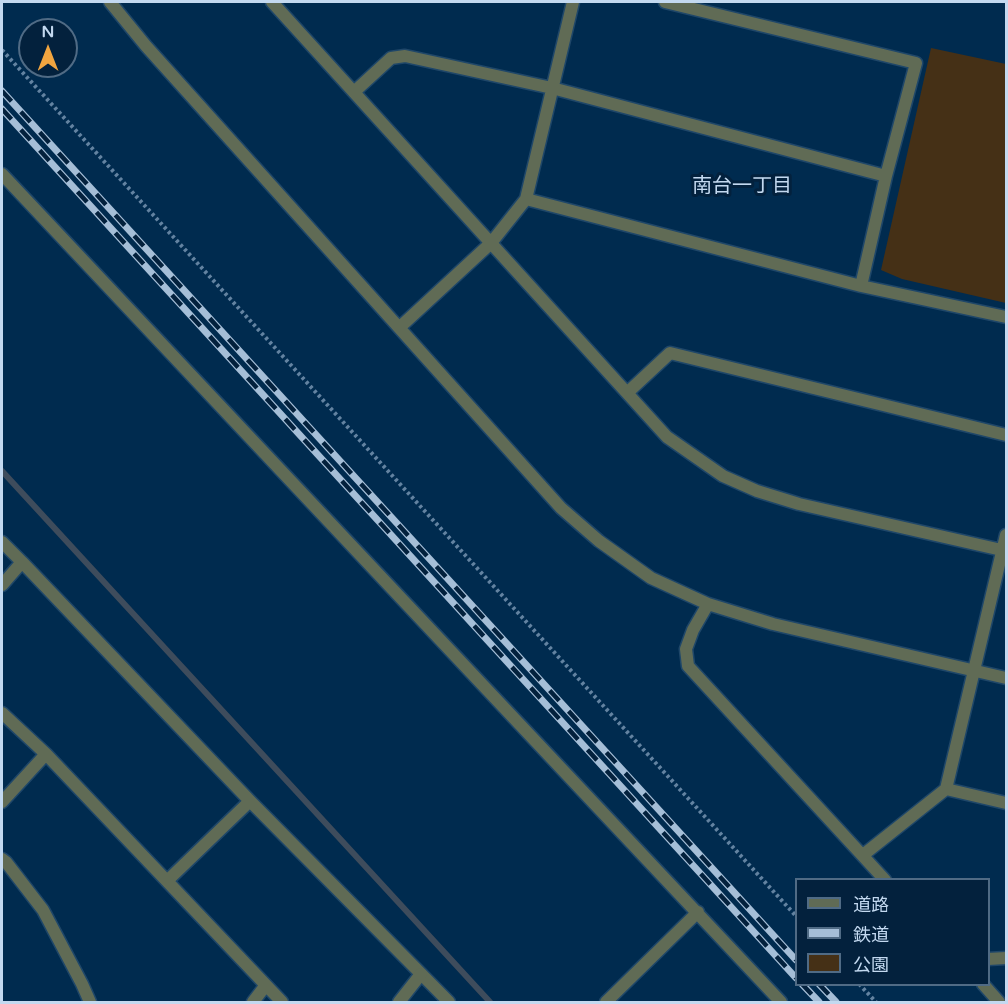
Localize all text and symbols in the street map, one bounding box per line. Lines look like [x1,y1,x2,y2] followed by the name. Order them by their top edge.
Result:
[18,18,78,78] north arrow
[42,22,54,42] text: N
[692,175,792,199] district label: 南台一丁目
[795,878,990,986] legend
[853,894,889,916] text: 道路
[853,924,889,946] text: 鉄道
[853,954,889,976] text: 公園

